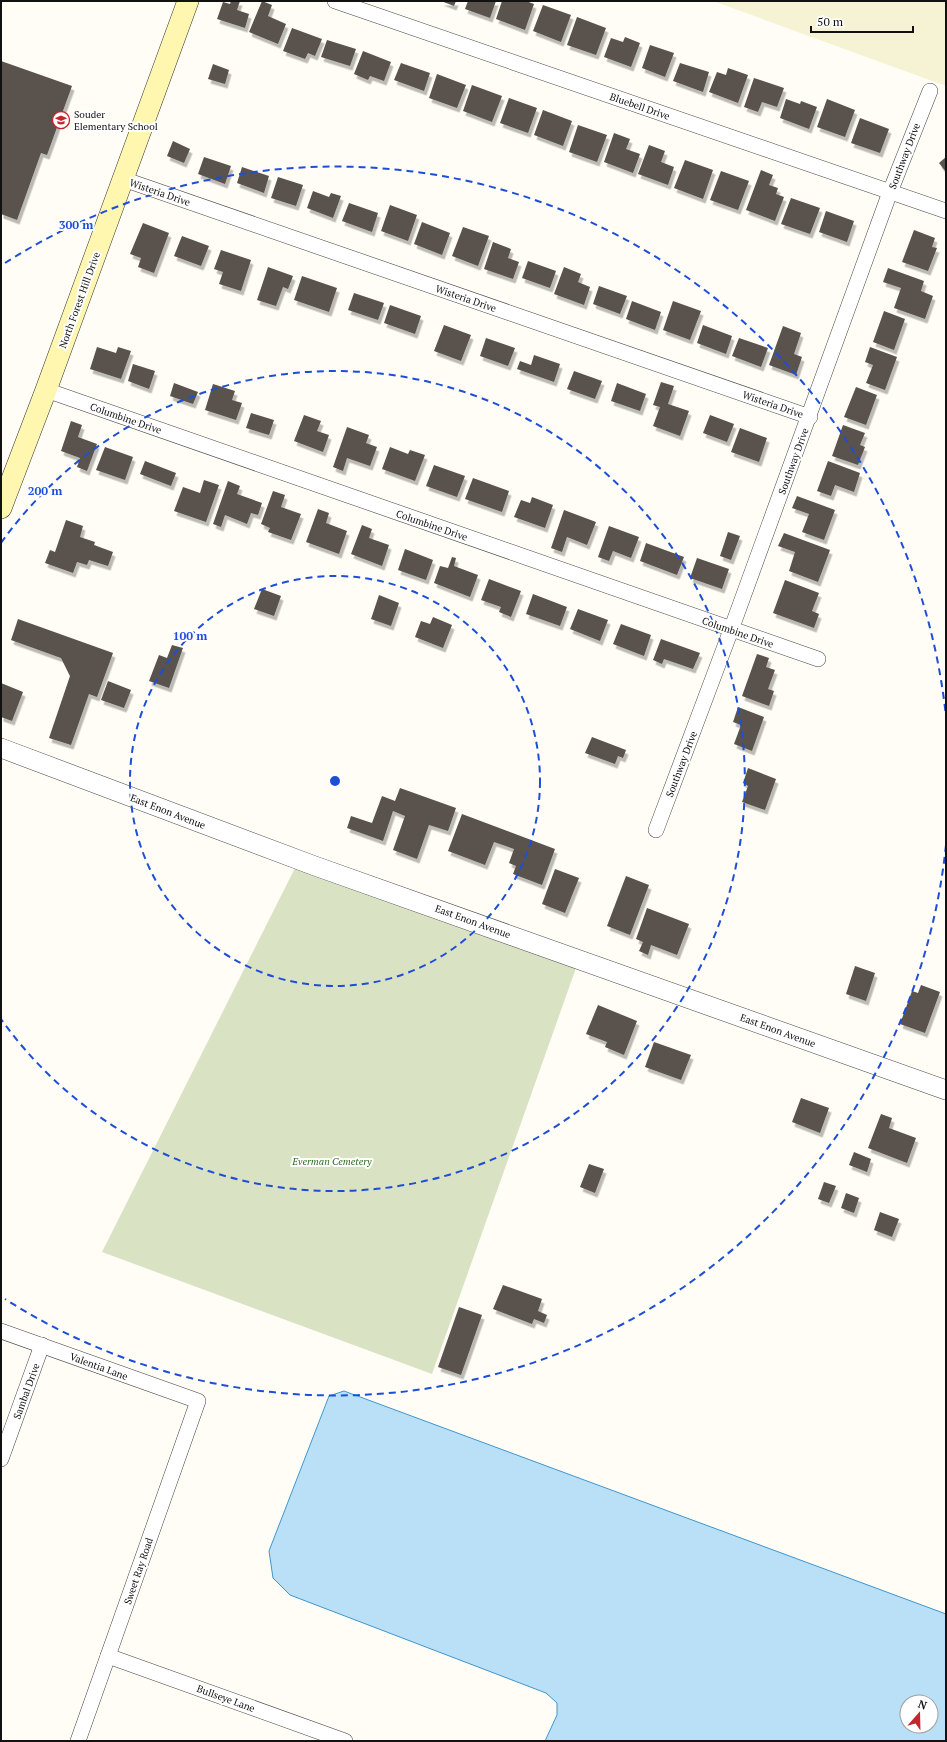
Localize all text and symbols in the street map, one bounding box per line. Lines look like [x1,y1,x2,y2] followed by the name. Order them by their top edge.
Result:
[811,8,913,34] scale bar
[817,14,844,29] text: 50 m
[608,90,672,123] street label: Bluebell Drive
[74,108,158,133] place label: Souder Elementary School
[51,110,71,130] school or university icon: Souder Elementary School
[886,121,923,191] street label: Southway Drive
[128,176,192,209] street label: Wisteria Drive
[59,217,93,232] text: 300 m
[56,250,103,350] street label: North Forest Hill Drive
[434,282,498,315] street label: Wisteria Drive
[741,388,805,421] street label: Wisteria Drive
[88,400,163,437] street label: Columbine Drive
[775,426,812,496] street label: Southway Drive
[28,483,62,498] text: 200 m
[394,507,469,544] street label: Columbine Drive
[700,614,775,651] street label: Columbine Drive
[173,628,207,643] text: 100 m
[663,729,700,799] street label: Southway Drive
[328,774,342,788] centre of rings
[128,791,207,832] street label: East Enon Avenue
[433,902,512,941] street label: East Enon Avenue
[738,1011,817,1050] street label: East Enon Avenue
[291,1155,372,1168] park label: Everman Cemetery
[68,1350,130,1383] street label: Valentia Lane
[10,1361,43,1421] street label: Sambal Drive
[121,1536,156,1606] street label: Sweet Ray Road
[195,1682,257,1715] street label: Bullseye Lane
[899,1694,939,1734] north arrow
[916,1697,929,1713] text: N

